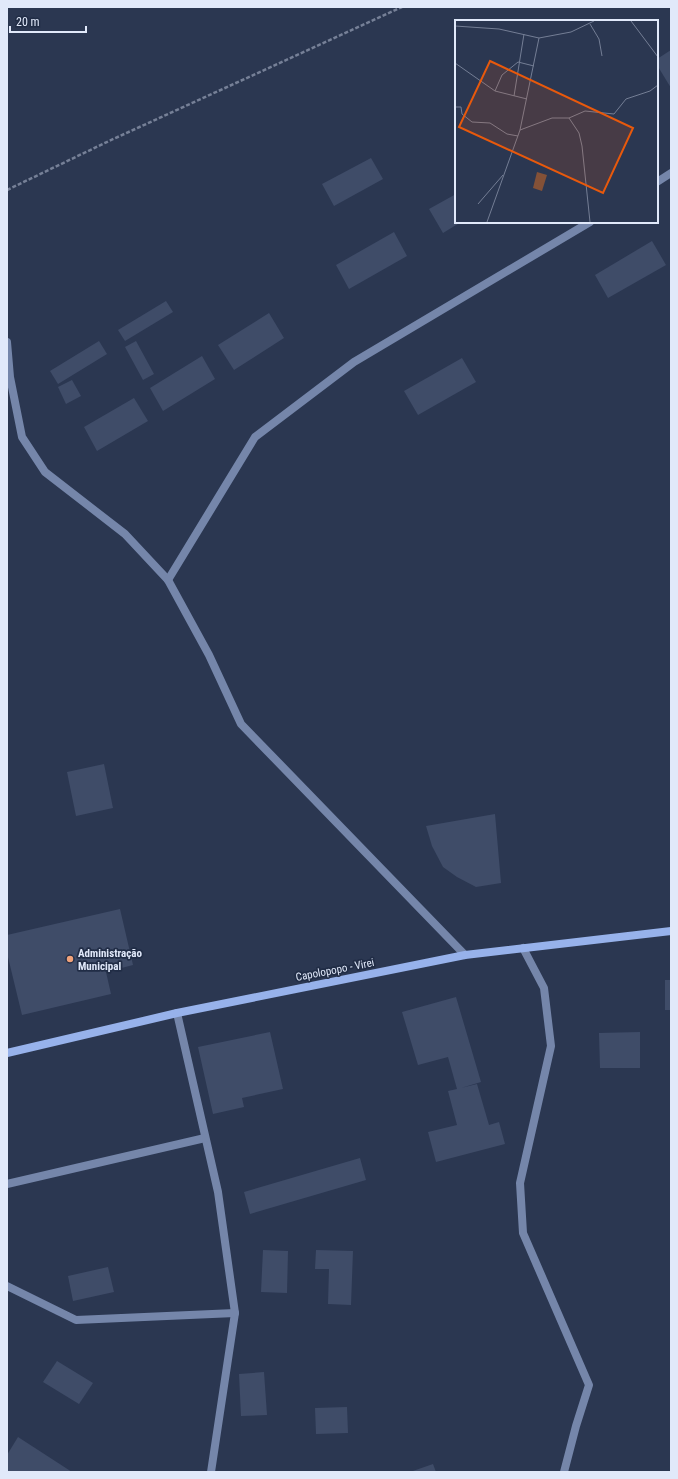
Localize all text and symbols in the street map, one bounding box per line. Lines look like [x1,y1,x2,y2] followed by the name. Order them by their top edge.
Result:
[10,8,86,34] scale bar
[16,15,40,29] text: 20 m
[455,20,658,223] inset map
[78,947,142,973] place label: Administração Municipal
[65,954,75,964] marker: Administração Municipal
[295,956,375,984] street label: Capolopopo - Virei

